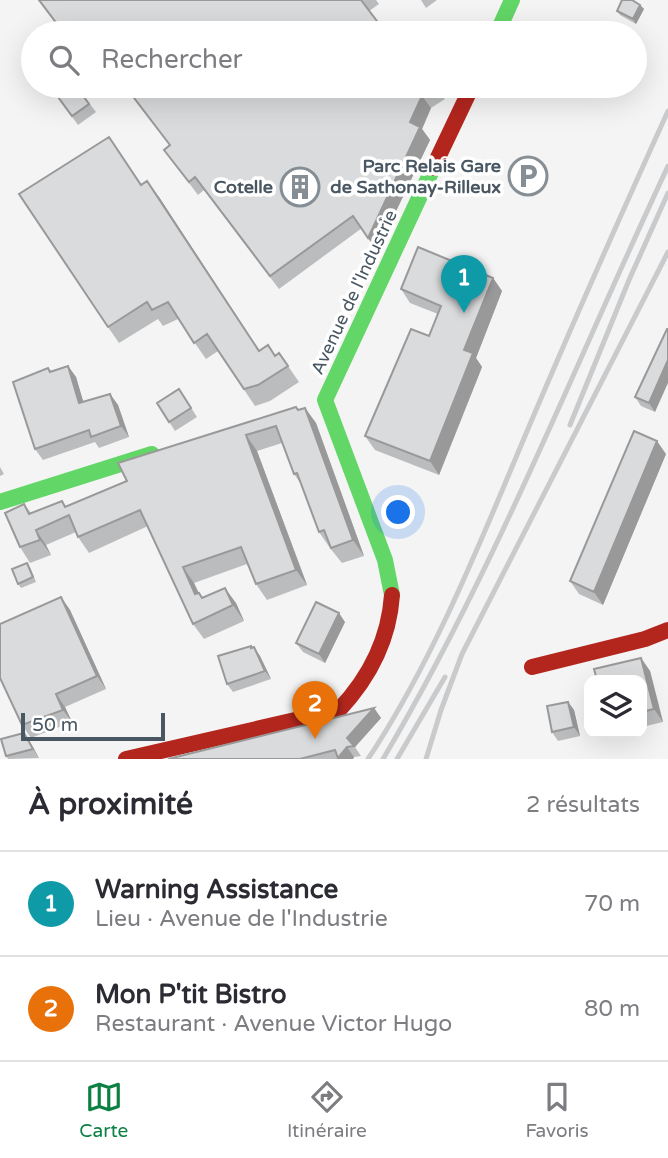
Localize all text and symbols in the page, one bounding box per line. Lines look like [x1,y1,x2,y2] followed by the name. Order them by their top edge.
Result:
[21,21,647,98] search box
[45,41,83,79] icon: search
[101,44,243,75] text: Rechercher
[330,155,501,198] place label: Parc Relais Gare de Sathonay-Rilleux
[507,155,549,197] parking icon: Parc Relais Gare de Sathonay-Rilleux
[279,166,321,208] building icon: Cotelle
[214,176,273,198] place label: Cotelle
[306,206,402,378] street label: Avenue de l'Industrie
[441,255,487,313] pin: 1
[381,495,415,529] your location
[584,675,647,738] map controls
[584,675,647,738] button: layers
[292,681,338,739] pin: 2
[21,710,164,742] scale bar
[32,714,78,736] text: 50 m
[28,786,193,823] text: À proximité
[526,791,640,819] text: 2 résultats
[95,874,338,905] text: Warning Assistance
[44,890,58,918] text: 1
[584,890,640,918] text: 70 m
[95,905,388,933] text: Lieu · Avenue de l'Industrie
[95,979,286,1010] text: Mon P'tit Bistro
[44,995,58,1023] text: 2
[584,995,640,1023] text: 80 m
[95,1010,452,1038] text: Restaurant · Avenue Victor Hugo
[79,1078,128,1142] tab: Carte
[287,1078,367,1142] tab: Itinéraire
[525,1078,589,1142] tab: Favoris

